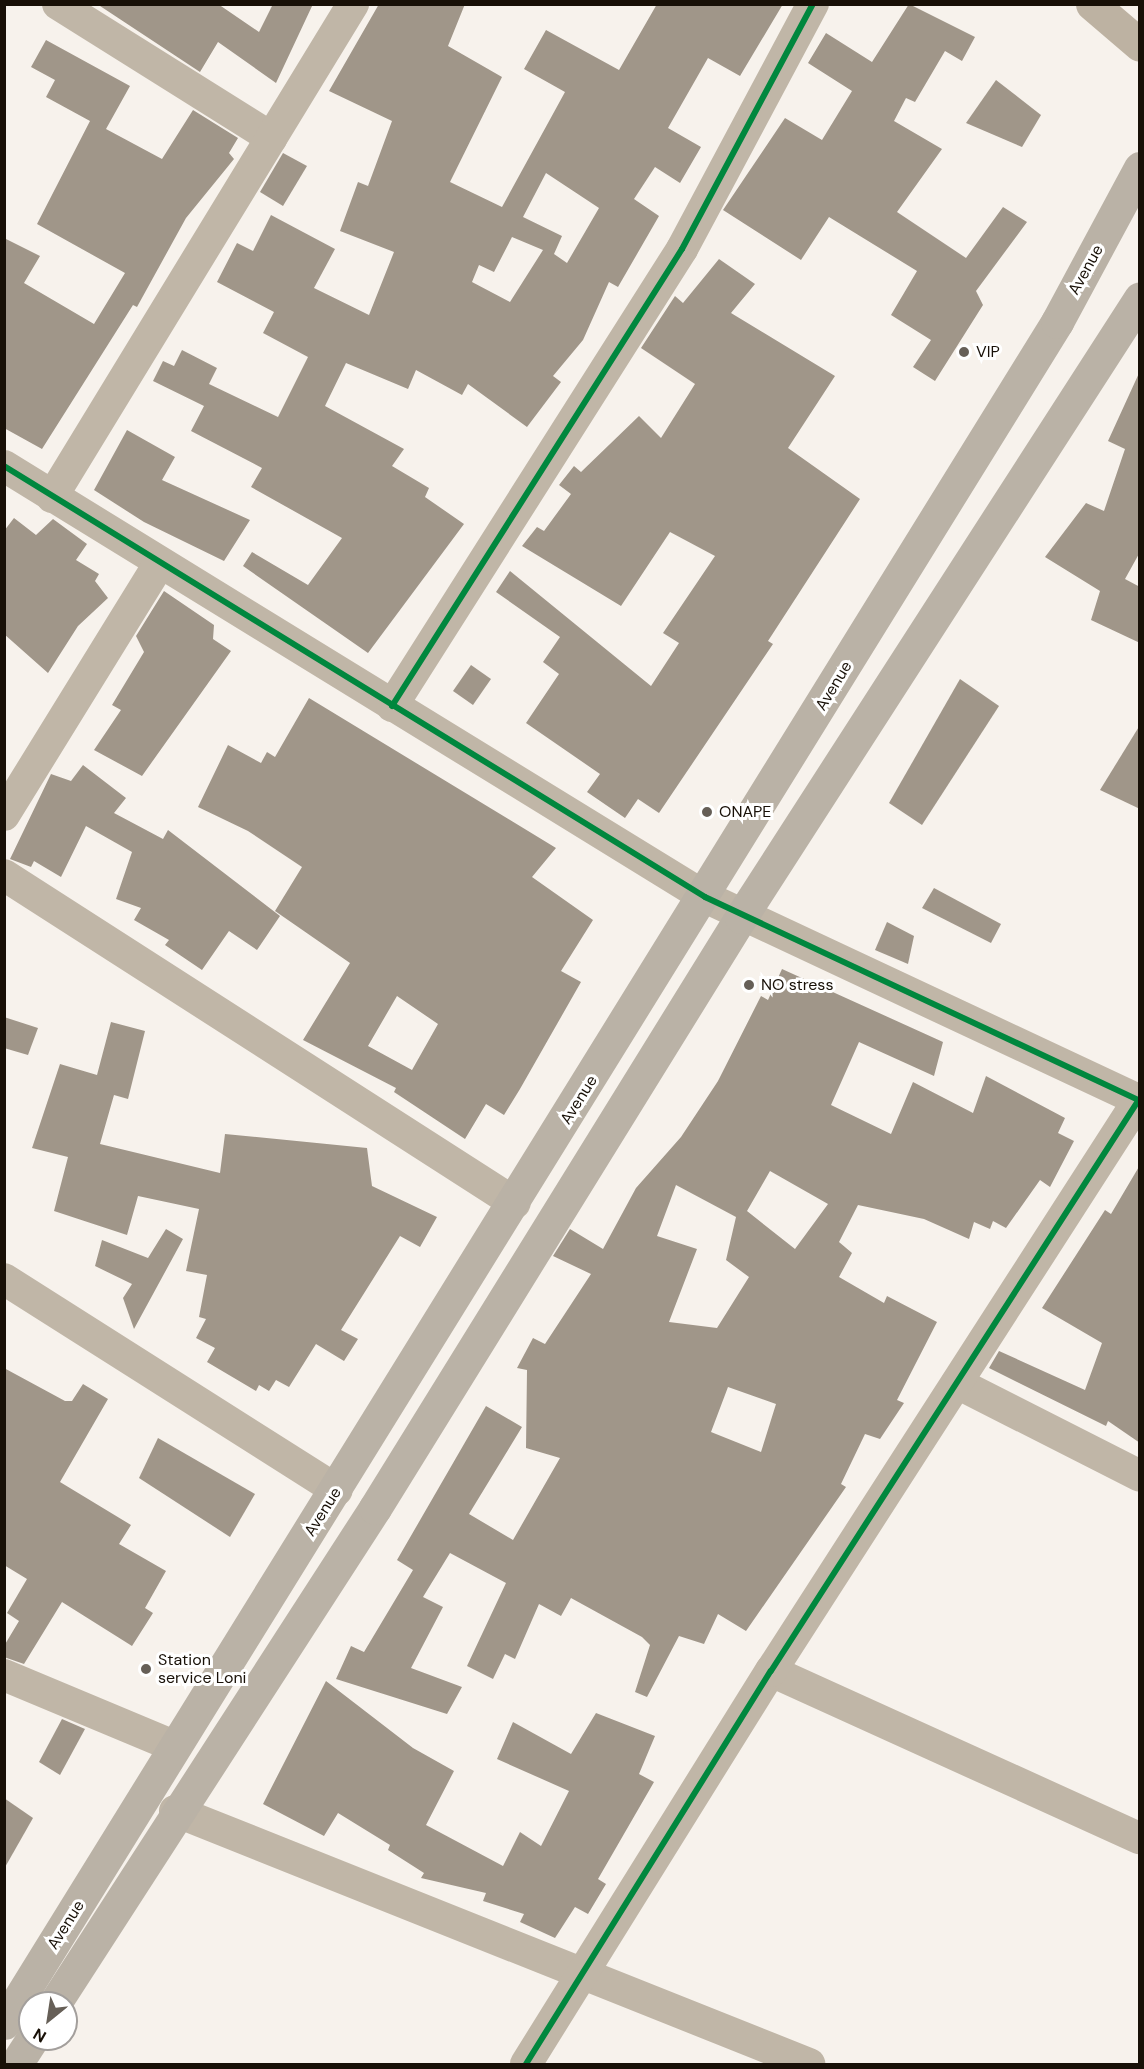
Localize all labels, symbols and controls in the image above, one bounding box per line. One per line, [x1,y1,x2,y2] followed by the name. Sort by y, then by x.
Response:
[1064,242,1108,298] street label: Avenue
[976,342,1000,362] place label: VIP
[957,345,971,359] marker: VIP
[812,658,856,714] street label: Avenue
[719,802,771,822] place label: ONAPE
[700,805,714,819] marker: ONAPE
[761,975,833,995] place label: NO stress
[742,978,756,992] marker: NO stress
[556,1072,602,1128] street label: Avenue
[300,1484,346,1540] street label: Avenue
[158,1650,246,1688] place label: Station service Loni
[139,1662,153,1676] marker: Station service Loni
[43,1897,89,1953] street label: Avenue
[18,1991,78,2051] north arrow
[29,2023,50,2047] text: N

